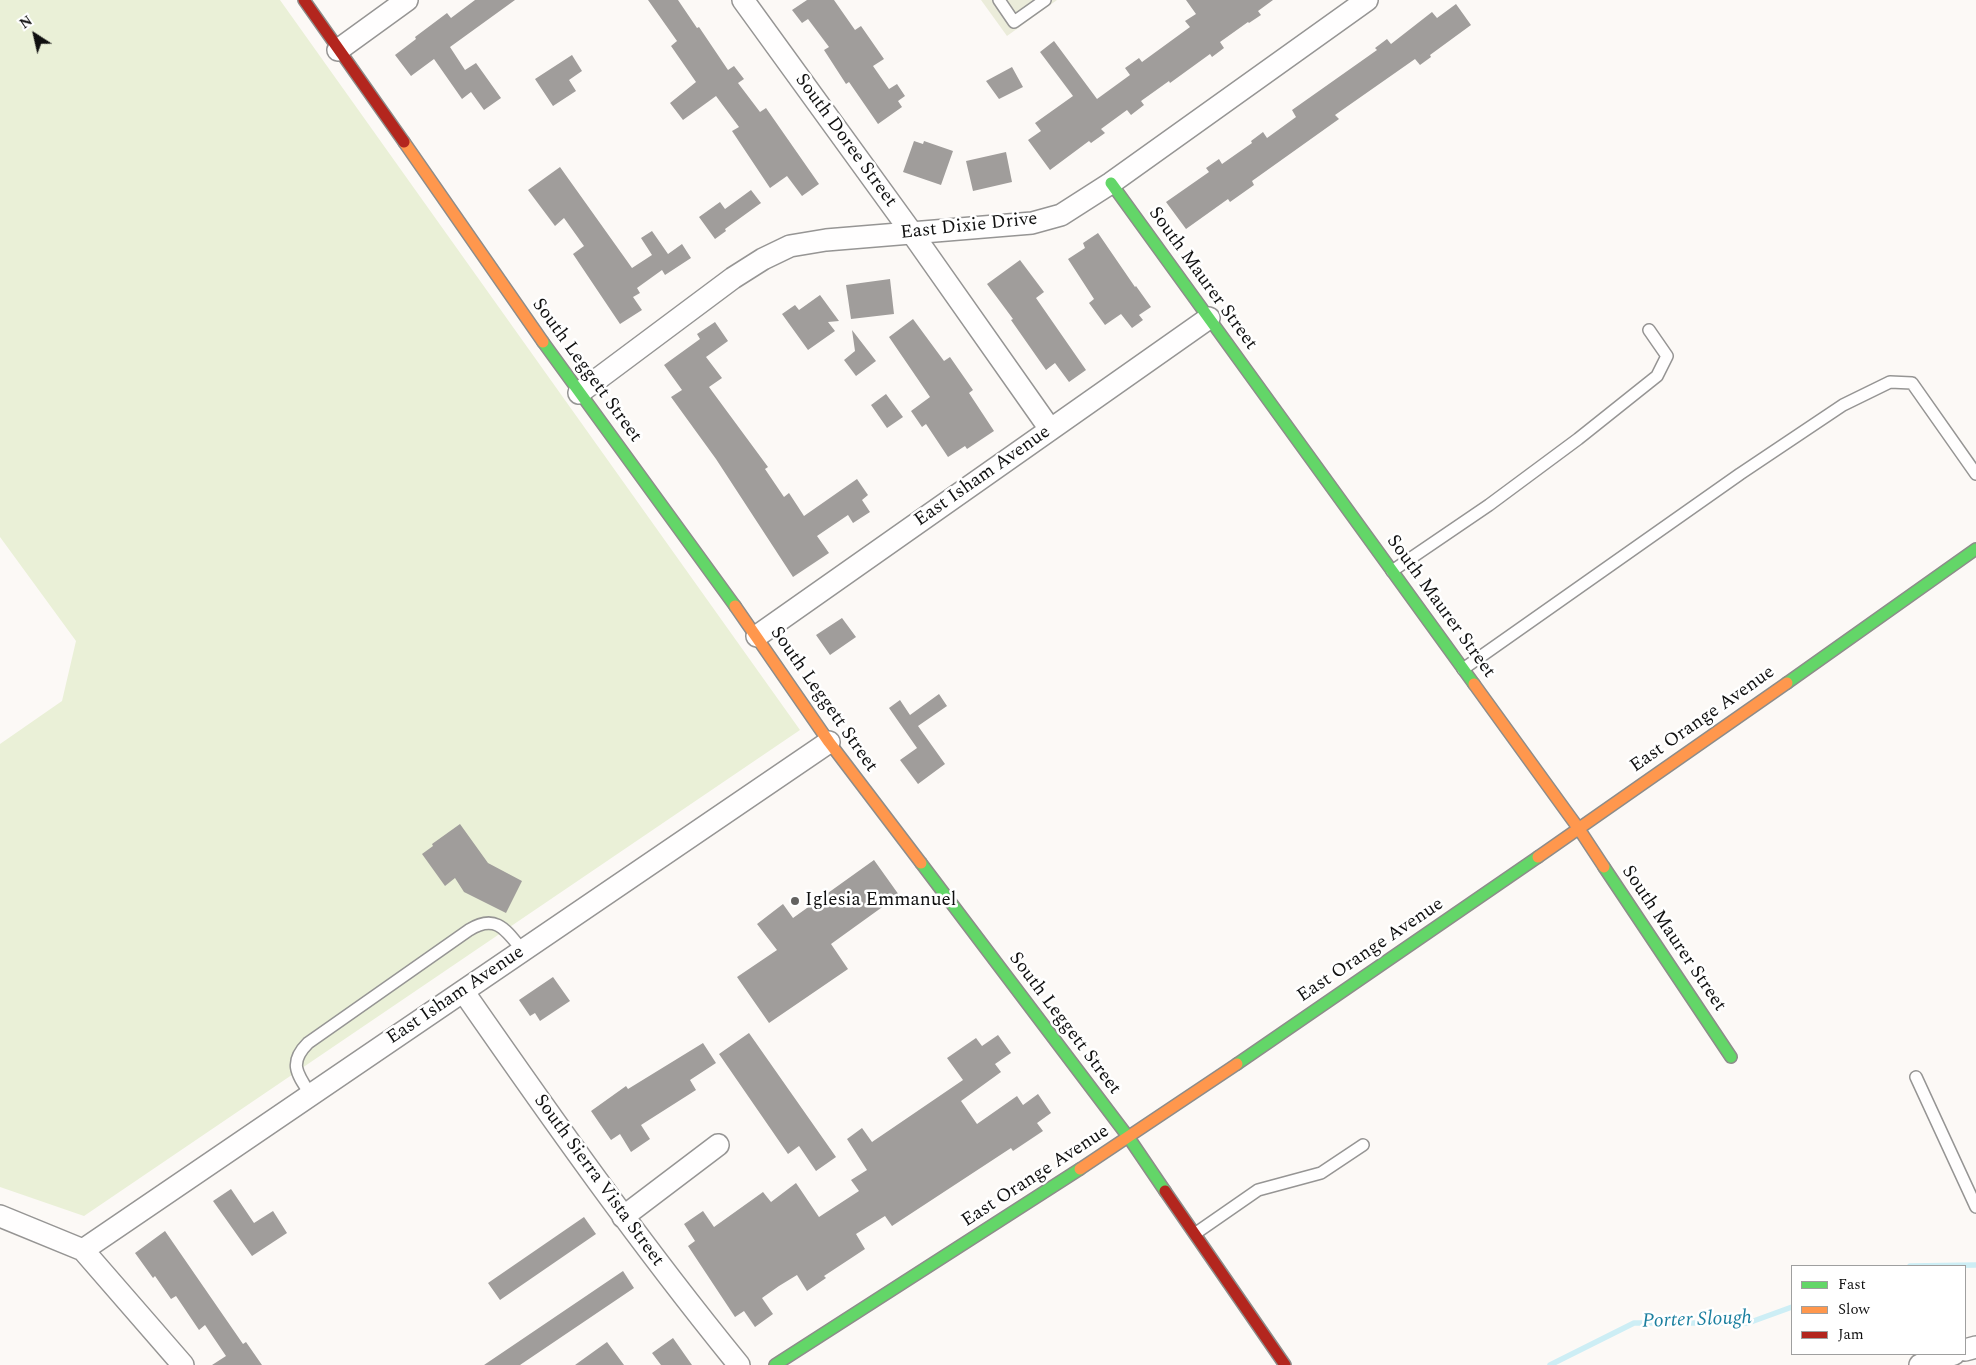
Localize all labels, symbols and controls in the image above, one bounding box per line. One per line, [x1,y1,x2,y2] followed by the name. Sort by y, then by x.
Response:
[10,10,60,60] north arrow
[15,10,37,34] text: N
[789,70,901,212] street label: South Doree Street
[1143,203,1261,355] street label: South Maurer Street
[899,208,1039,246] street label: East Dixie Drive
[526,294,646,448] street label: South Leggett Street
[911,422,1055,532] street label: East Isham Avenue
[1381,531,1499,683] street label: South Maurer Street
[764,623,882,777] street label: South Leggett Street
[1626,662,1780,778] street label: East Orange Avenue
[1616,862,1730,1016] street label: South Maurer Street
[805,890,956,912] place label: Iglesia Emmanuel
[1294,894,1448,1008] street label: East Orange Avenue
[789,895,801,907] marker: Iglesia Emmanuel
[383,942,529,1050] street label: East Isham Avenue
[1003,948,1125,1100] street label: South Leggett Street
[528,1091,668,1271] street label: South Sierra Vista Street
[958,1121,1114,1233] street label: East Orange Avenue
[1791,1265,1966,1355] legend
[1838,1273,1866,1296] text: Fast
[1838,1298,1870,1321] text: Slow
[1642,1307,1752,1335] water label: Porter Slough
[1838,1323,1864,1346] text: Jam

